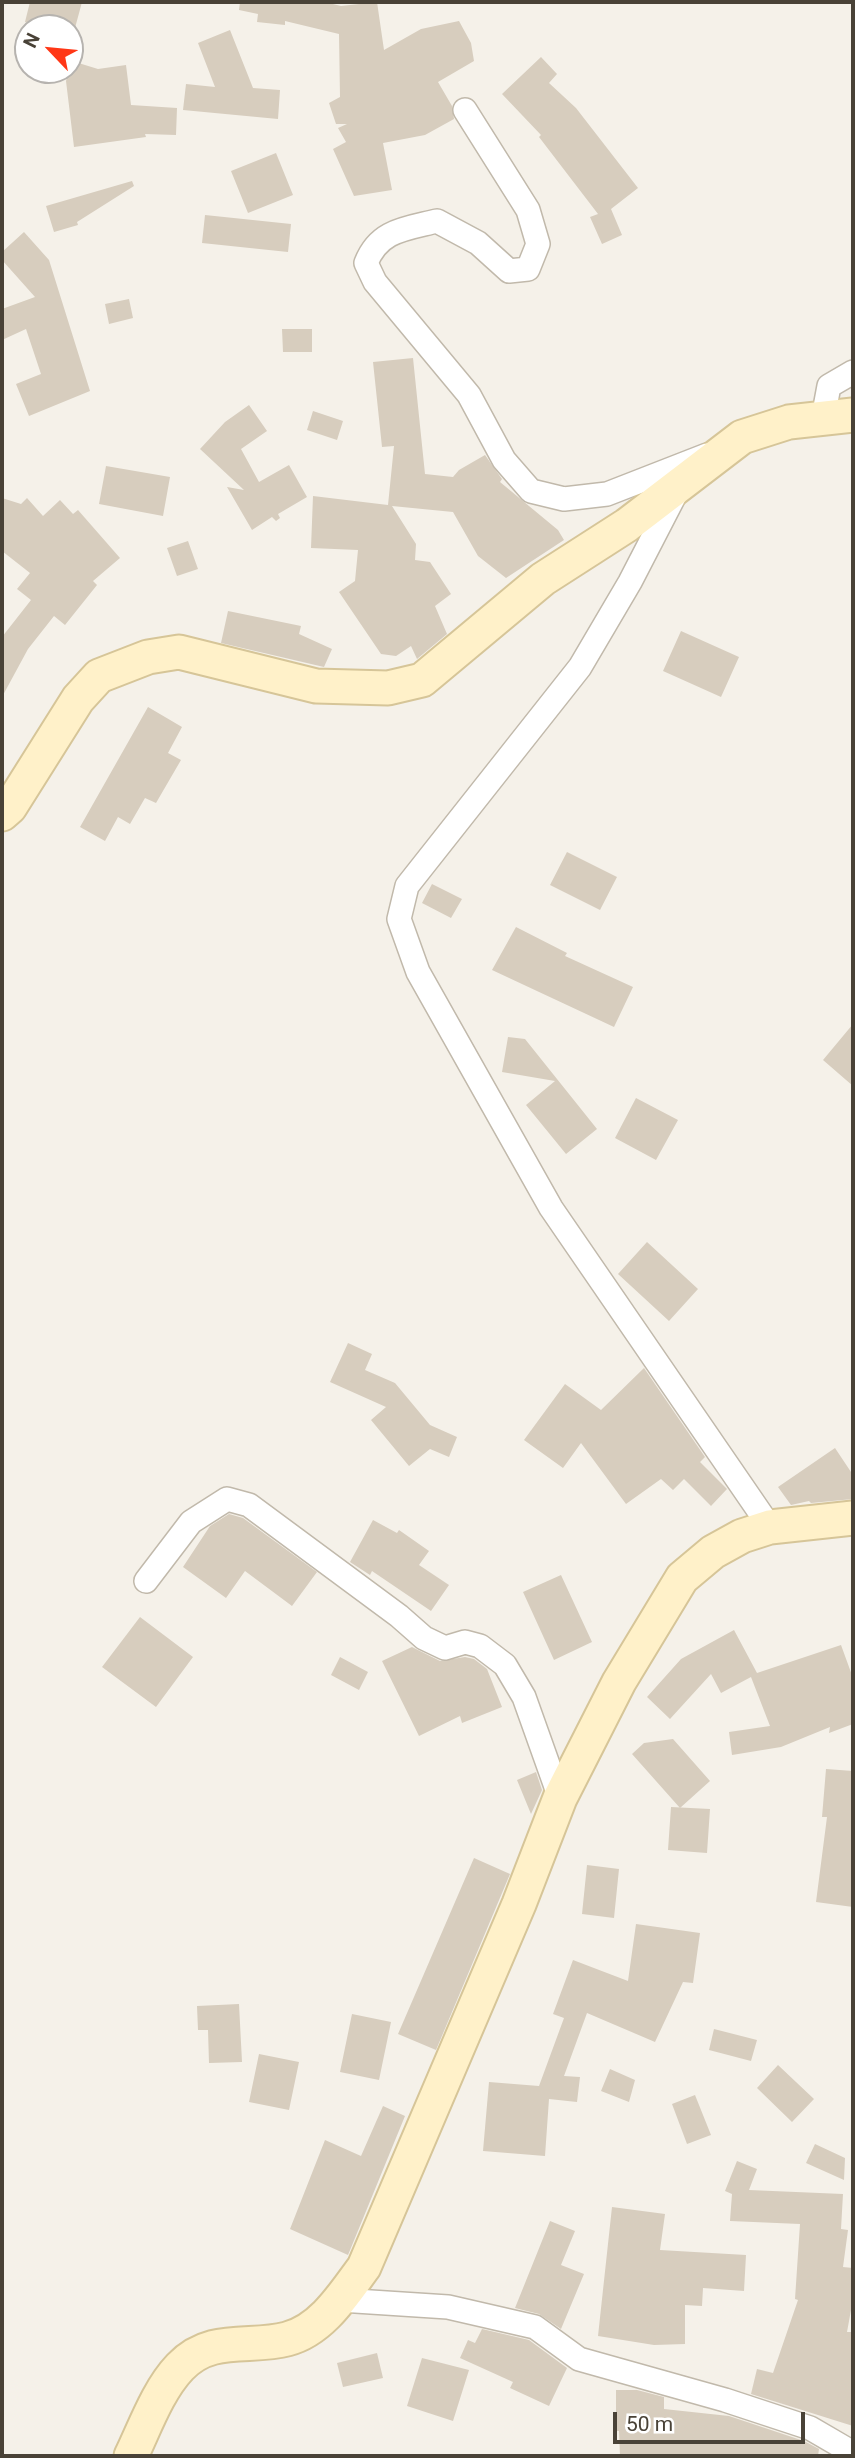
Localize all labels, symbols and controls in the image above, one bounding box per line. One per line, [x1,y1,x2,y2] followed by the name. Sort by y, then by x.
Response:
[14,14,84,84] north arrow
[18,29,45,52] text: N
[617,2398,810,2442] scale bar
[626,2412,673,2436] text: 50 m

